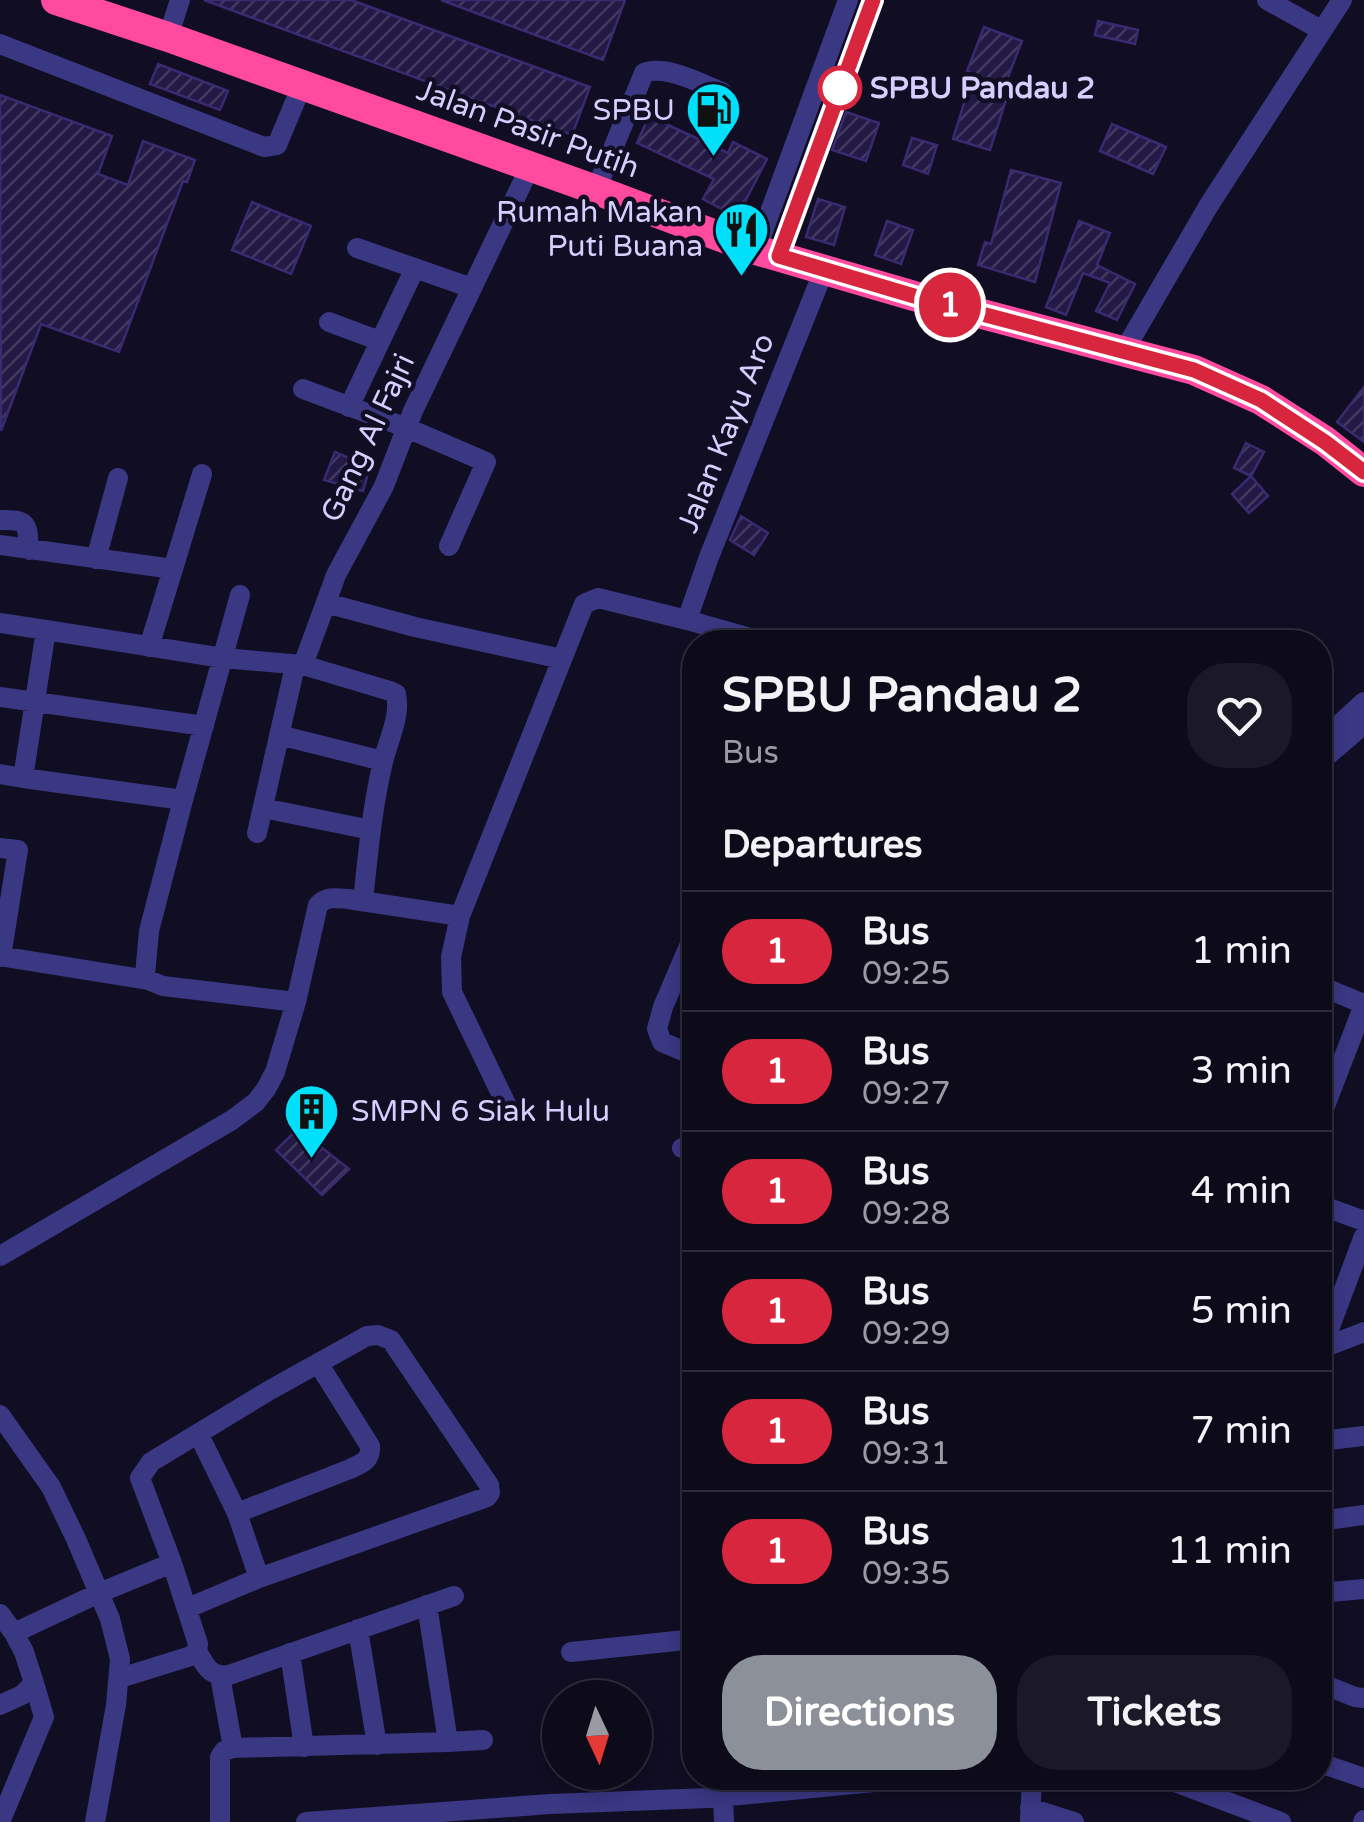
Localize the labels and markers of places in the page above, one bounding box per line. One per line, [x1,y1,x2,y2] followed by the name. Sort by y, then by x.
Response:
[819,67,861,109] marker: SPBU Pandau 2
[870,70,1095,107] place label: SPBU Pandau 2
[684,80,744,159] fuel station icon: SPBU
[593,92,675,129] place label: SPBU
[496,194,703,265] place label: Rumah Makan Puti Buana
[712,199,772,278] restaurant icon: Rumah Makan Puti Buana
[282,1081,342,1160] building icon: SMPN 6 Siak Hulu
[351,1093,610,1130] place label: SMPN 6 Siak Hulu

